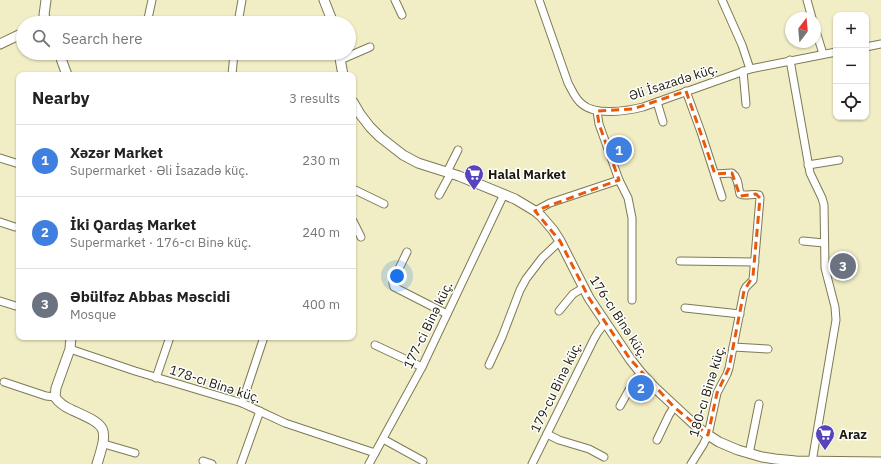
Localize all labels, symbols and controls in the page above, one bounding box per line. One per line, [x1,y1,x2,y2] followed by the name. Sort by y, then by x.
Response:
[785,12,821,48] north arrow
[833,12,869,120] map controls
[833,12,869,48] button: +
[16,16,356,60] search box
[30,27,52,49] icon: search
[62,29,142,48] text: Search here
[833,48,869,84] button: −
[626,60,720,104] street label: Əli İsazadə küç.
[833,84,869,120] button: locate
[32,87,90,109] text: Nearby
[289,90,340,107] text: 3 results
[606,135,632,165] pin: 1
[70,143,163,162] text: Xəzər Market
[41,152,49,169] text: 1
[302,152,340,169] text: 230 m
[70,162,249,179] text: Supermarket · Əli İsazadə küç.
[463,163,485,191] supermarket icon: Halal Market
[488,166,566,183] place label: Halal Market
[70,215,196,234] text: İki Qardaş Market
[41,224,49,241] text: 2
[302,224,340,241] text: 240 m
[70,234,251,251] text: Supermarket · 176-cı Binə küç.
[830,251,856,281] pin: 3
[387,266,407,286] your location
[586,272,652,362] street label: 176-cı Binə küç.
[400,279,456,371] street label: 177-ci Binə küç.
[70,287,230,306] text: Əbülfəz Abbas Məscidi
[41,296,49,313] text: 3
[302,296,340,313] text: 400 m
[70,306,116,323] text: Mosque
[527,339,585,435] street label: 179-cu Binə küç.
[685,343,729,439] street label: 180-cı Binə küç.
[167,361,263,407] street label: 178-cı Binə küç.
[628,373,654,403] pin: 2
[814,423,836,451] supermarket icon: Araz
[839,426,867,443] place label: Araz

